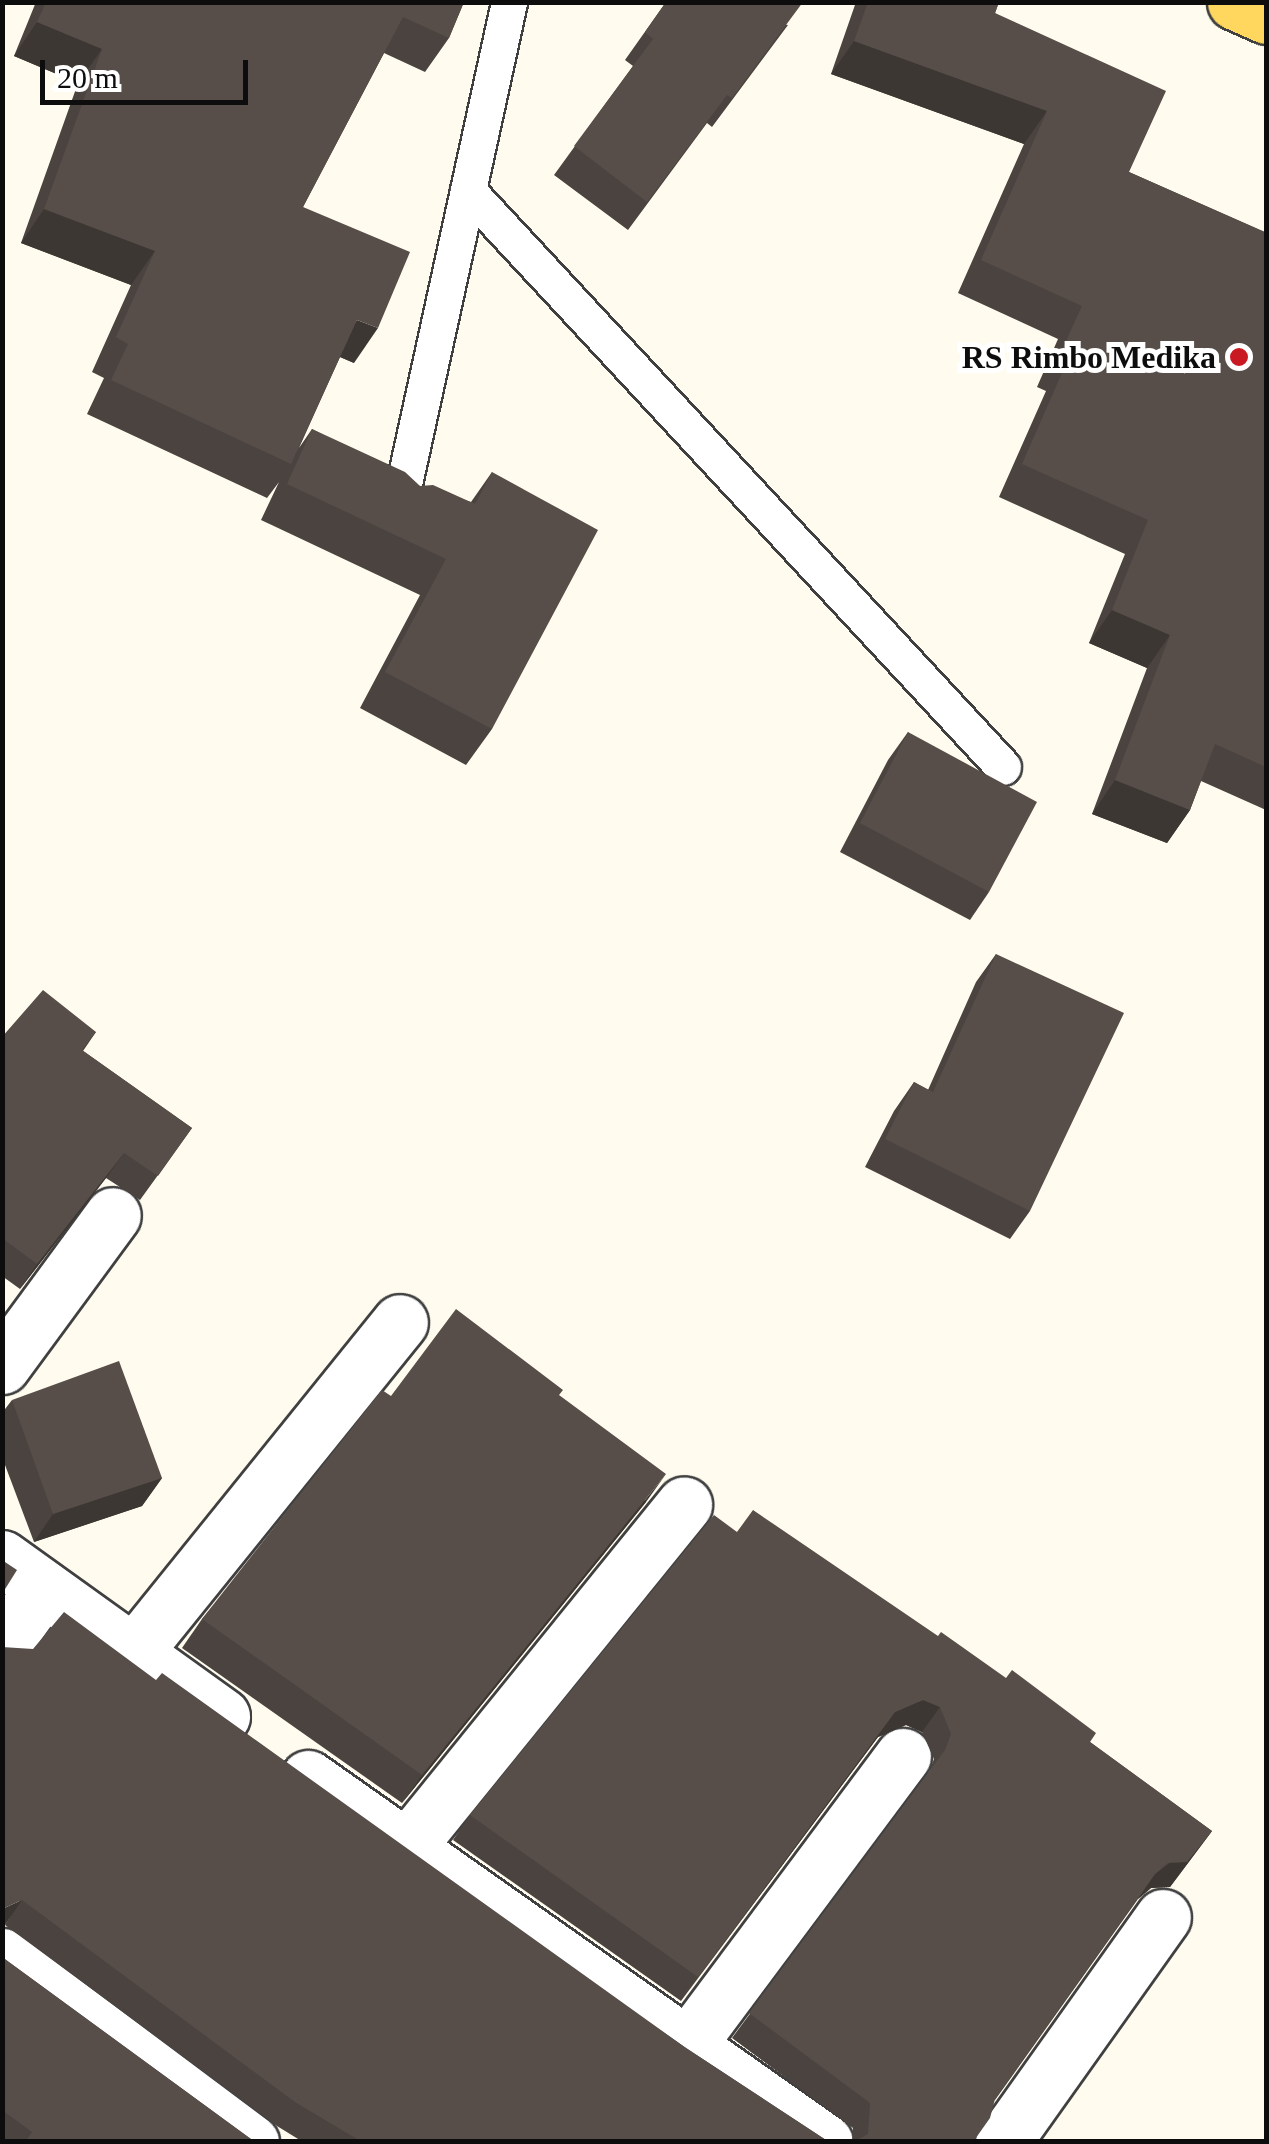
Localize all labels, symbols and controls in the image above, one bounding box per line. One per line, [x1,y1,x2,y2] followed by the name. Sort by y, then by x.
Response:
[45,40,252,102] scale bar
[57,61,118,94] text: 20 m
[962,338,1216,376] place label: RS Rimbo Medika
[1226,344,1252,370] marker: RS Rimbo Medika

